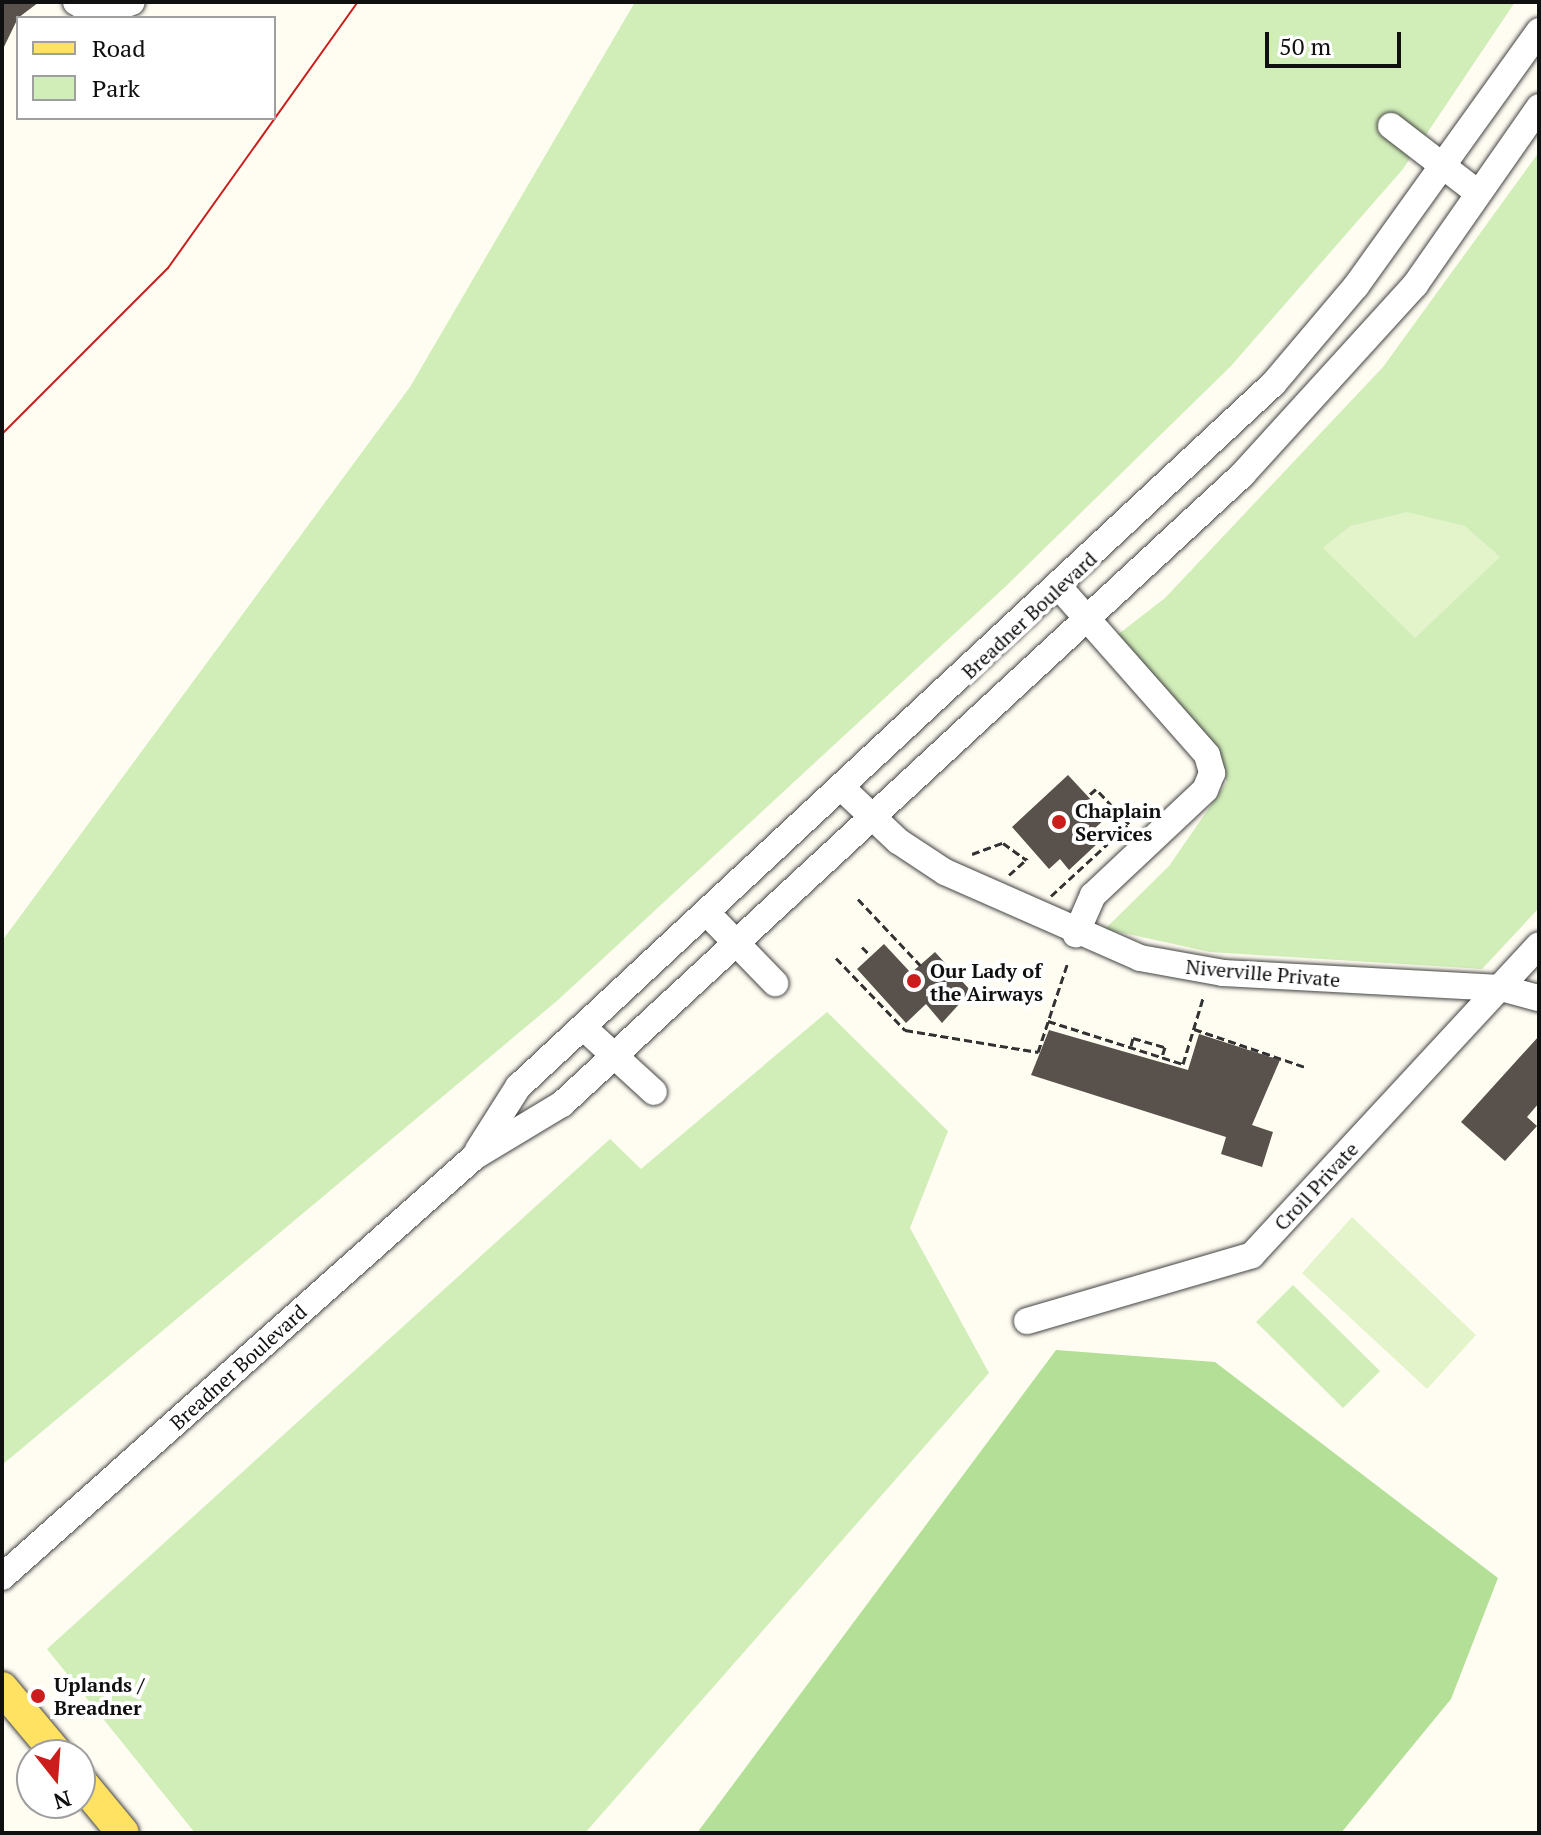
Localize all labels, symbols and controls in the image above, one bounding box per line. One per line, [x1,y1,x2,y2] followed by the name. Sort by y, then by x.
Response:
[16,16,276,120] legend
[1269,16,1405,66] scale bar
[1279,30,1331,62] text: 50 m
[92,32,146,64] text: Road
[92,72,140,104] text: Park
[957,546,1101,684] street label: Breadner Boulevard
[1075,798,1161,845] place label: Chaplain Services
[1050,813,1068,831] marker: Chaplain Services
[1185,954,1341,992] street label: Niverville Private
[930,958,1043,1005] place label: Our Lady of the Airways
[905,972,923,990] marker: Our Lady of the Airways
[1269,1137,1363,1235] street label: Croil Private
[165,1299,311,1435] street label: Breadner Boulevard
[54,1672,144,1719] place label: Uplands / Breadner
[29,1687,47,1705] marker: Uplands / Breadner
[16,1739,96,1819] north arrow
[50,1784,75,1817] text: N

